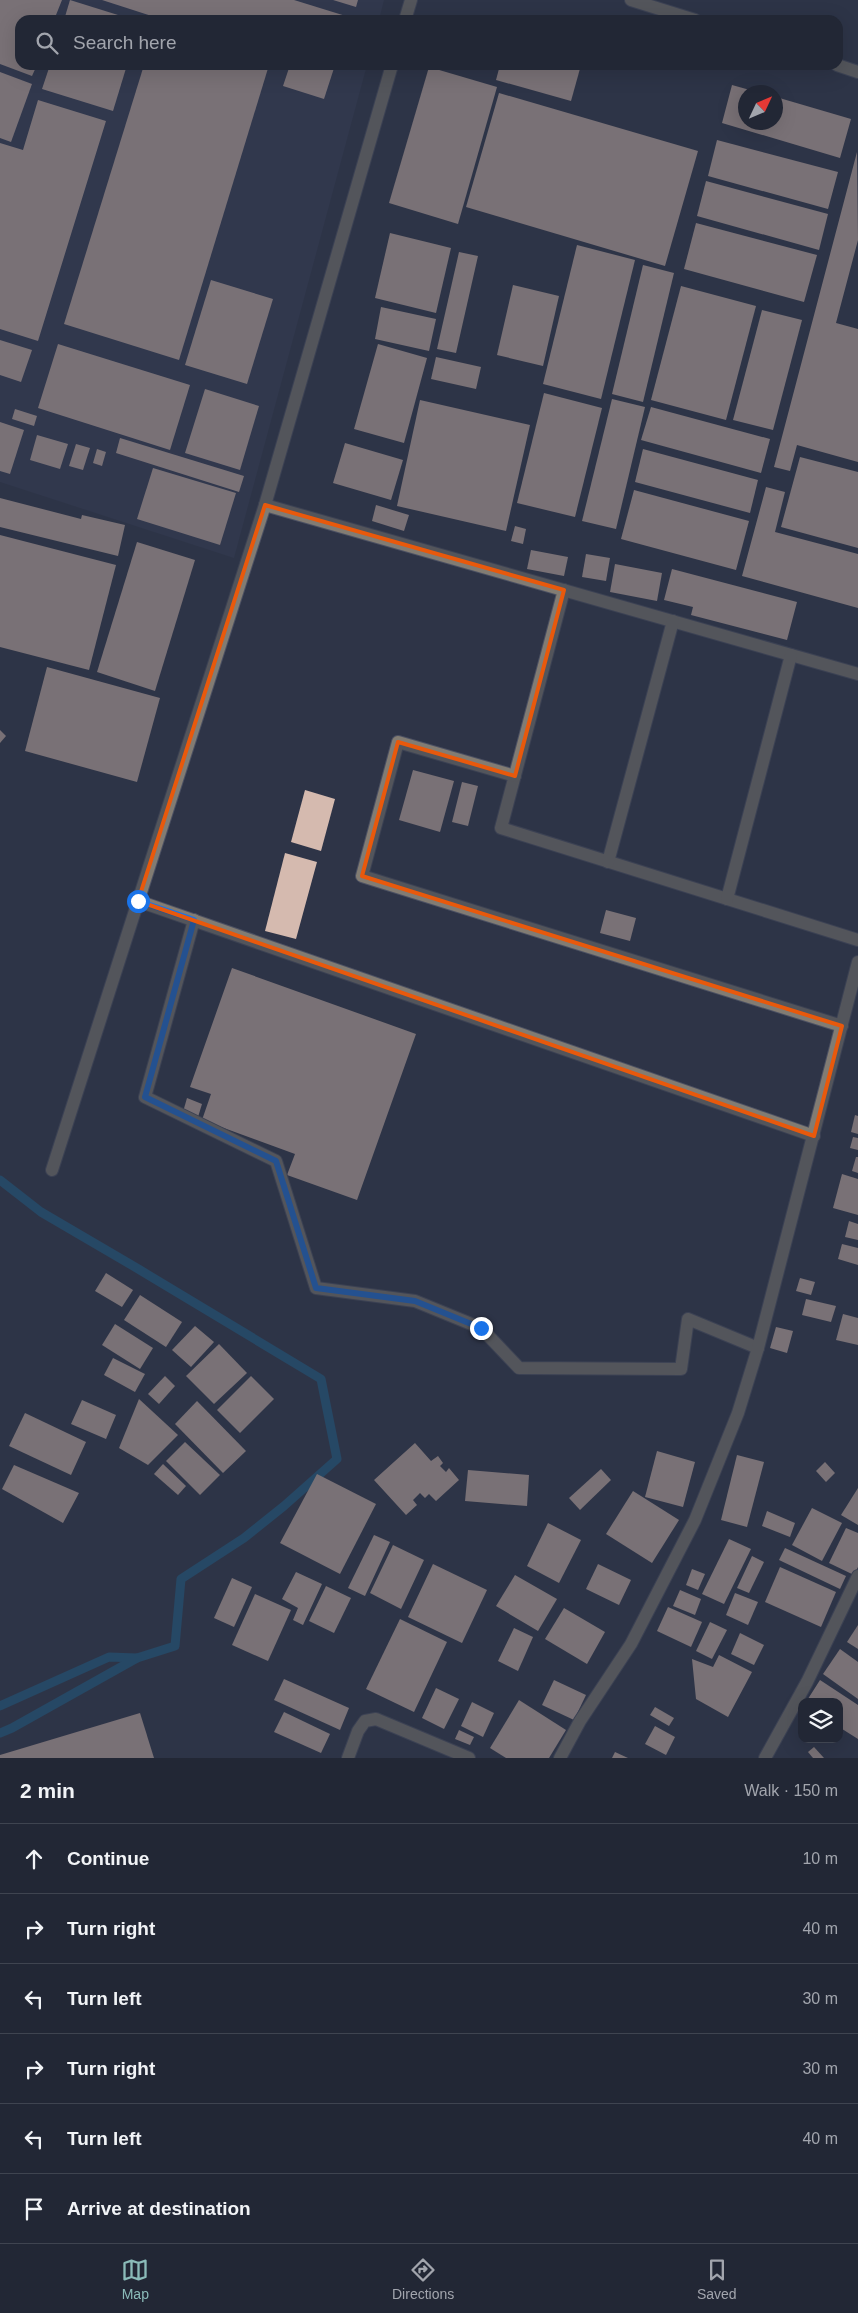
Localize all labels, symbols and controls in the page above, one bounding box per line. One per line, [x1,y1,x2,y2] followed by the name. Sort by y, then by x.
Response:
[15,15,843,70] search box
[33,29,61,57] icon: search
[73,32,177,53] text: Search here
[738,85,783,130] north arrow
[127,890,150,913] route start
[470,1317,493,1340] route end
[798,1698,843,1743] map controls
[798,1698,843,1743] button: layers
[20,1779,75,1802] text: 2 min
[744,1782,838,1799] text: Walk · 150 m
[20,1845,48,1873] icon: ahead
[67,1848,149,1869] text: Continue
[802,1850,838,1867] text: 10 m
[20,1915,48,1943] icon: right
[67,1918,155,1939] text: Turn right
[802,1920,838,1937] text: 40 m
[20,1985,48,2013] icon: left
[67,1988,142,2009] text: Turn left
[802,1990,838,2007] text: 30 m
[20,2055,48,2083] icon: right
[67,2058,155,2079] text: Turn right
[802,2060,838,2077] text: 30 m
[20,2125,48,2153] icon: left
[67,2128,142,2149] text: Turn left
[802,2130,838,2147] text: 40 m
[20,2195,48,2223] icon: arrive
[67,2198,251,2219] text: Arrive at destination
[121,2256,149,2302] tab: Map
[392,2256,454,2302] tab: Directions
[697,2256,737,2302] tab: Saved

